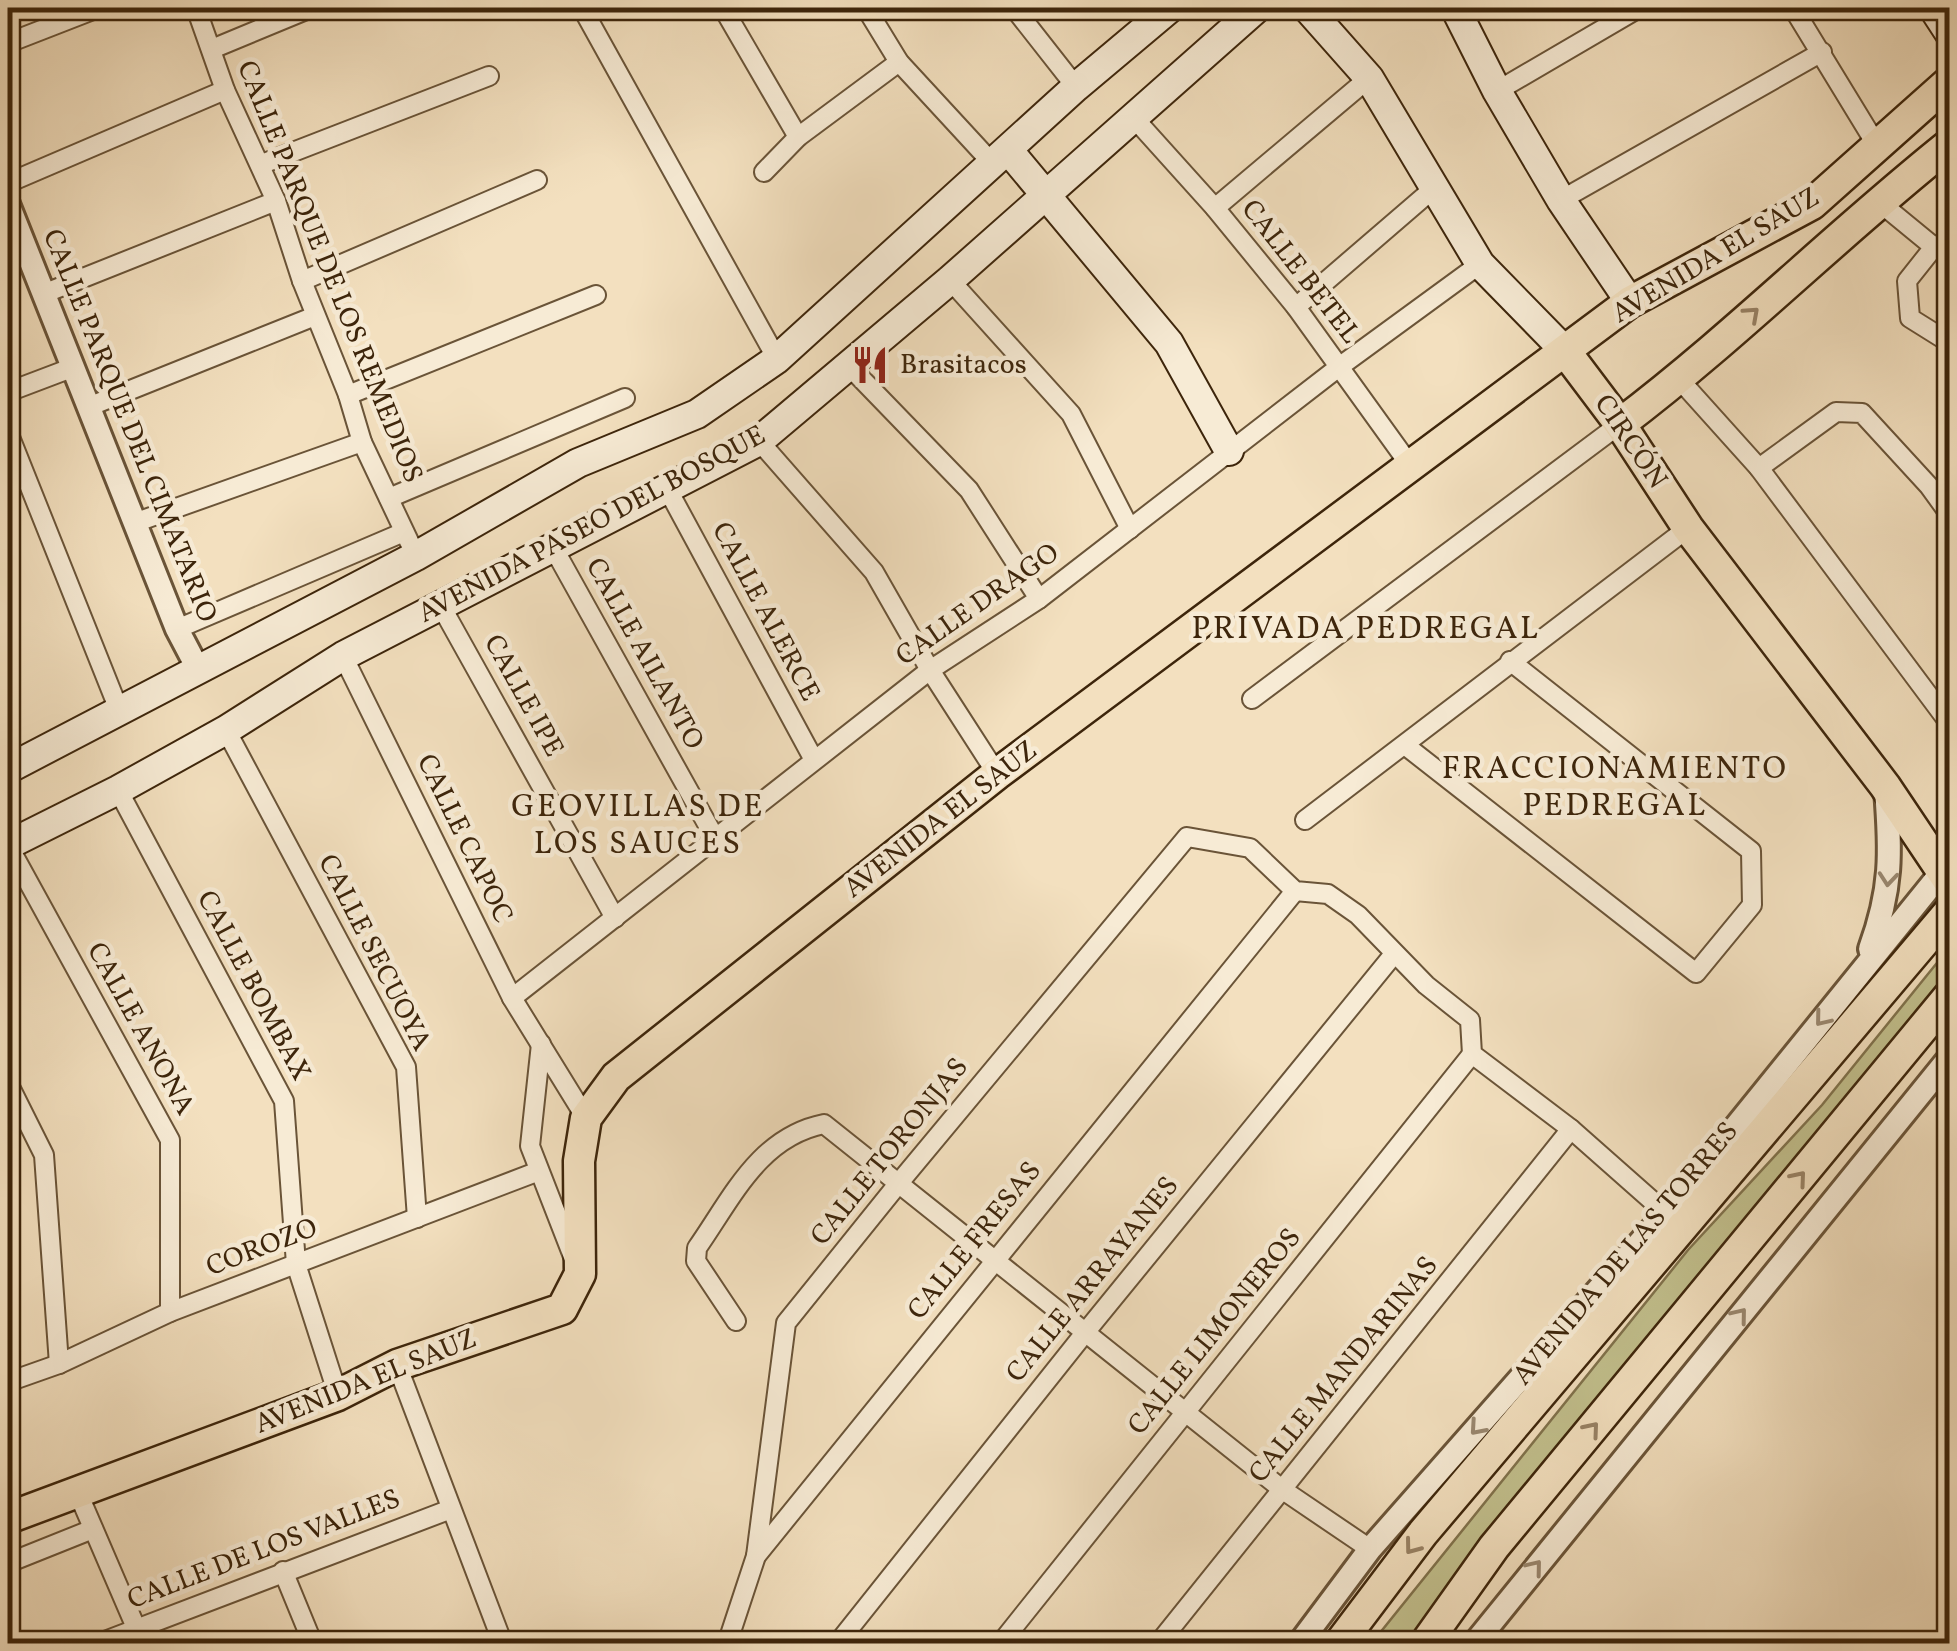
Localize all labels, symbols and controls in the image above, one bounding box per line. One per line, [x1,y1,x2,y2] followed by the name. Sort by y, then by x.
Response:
[226,55,432,489] street label: CALLE PARQUE DE LOS REMEDIOS
[1605,178,1827,334] street label: AVENIDA EL SAUZ
[1231,192,1369,352] street label: CALLE BETEL
[32,224,226,628] street label: CALLE PARQUE DEL CIMATARIO
[1740,308,1759,326] one-way arrow
[849,344,891,386] restaurant icon: Brasitacos
[900,346,1027,385] place label: Brasitacos
[1584,387,1676,497] street label: CIRCÓN
[411,417,773,633] street label: AVENIDA PASEO DEL BOSQUE
[701,516,829,708] street label: CALLE ALERCE
[889,534,1067,676] street label: CALLE DRAGO
[575,551,713,757] street label: CALLE AILANTO
[1192,608,1540,652] district label: PRIVADA PEDREGAL
[473,628,573,764] street label: CALLE IPE
[836,732,1046,908] street label: AVENIDA EL SAUZ
[406,748,522,930] street label: CALLE CAPOC
[1442,748,1788,829] district label: FRACCIONAMIENTO PEDREGAL
[511,786,765,867] district label: GEOVILLAS DE LOS SAUCES
[308,848,440,1058] street label: CALLE SECUOYA
[1878,871,1900,887] one-way arrow
[186,884,320,1088] street label: CALLE BOMBAX
[76,936,204,1123] street label: CALLE ANONA
[1816,1008,1834,1026] one-way arrow
[802,1050,978,1254] street label: CALLE TORONJAS
[1504,1114,1748,1394] street label: AVENIDA DE LAS TORRES
[899,1154,1051,1328] street label: CALLE FRESAS
[998,1169,1188,1391] street label: CALLE ARRAYANES
[1787,1172,1805,1190] one-way arrow
[201,1209,323,1287] street label: COROZO
[1119,1220,1311,1444] street label: CALLE LIMONEROS
[1240,1248,1448,1492] street label: CALLE MANDARINAS
[1728,1308,1746,1326] one-way arrow
[249,1320,483,1444] street label: AVENIDA EL SAUZ
[1470,1416,1488,1435] one-way arrow
[1580,1422,1598,1440] one-way arrow
[122,1480,406,1620] street label: CALLE DE LOS VALLES
[1407,1536,1424,1554] one-way arrow
[1523,1561,1541,1579] one-way arrow

